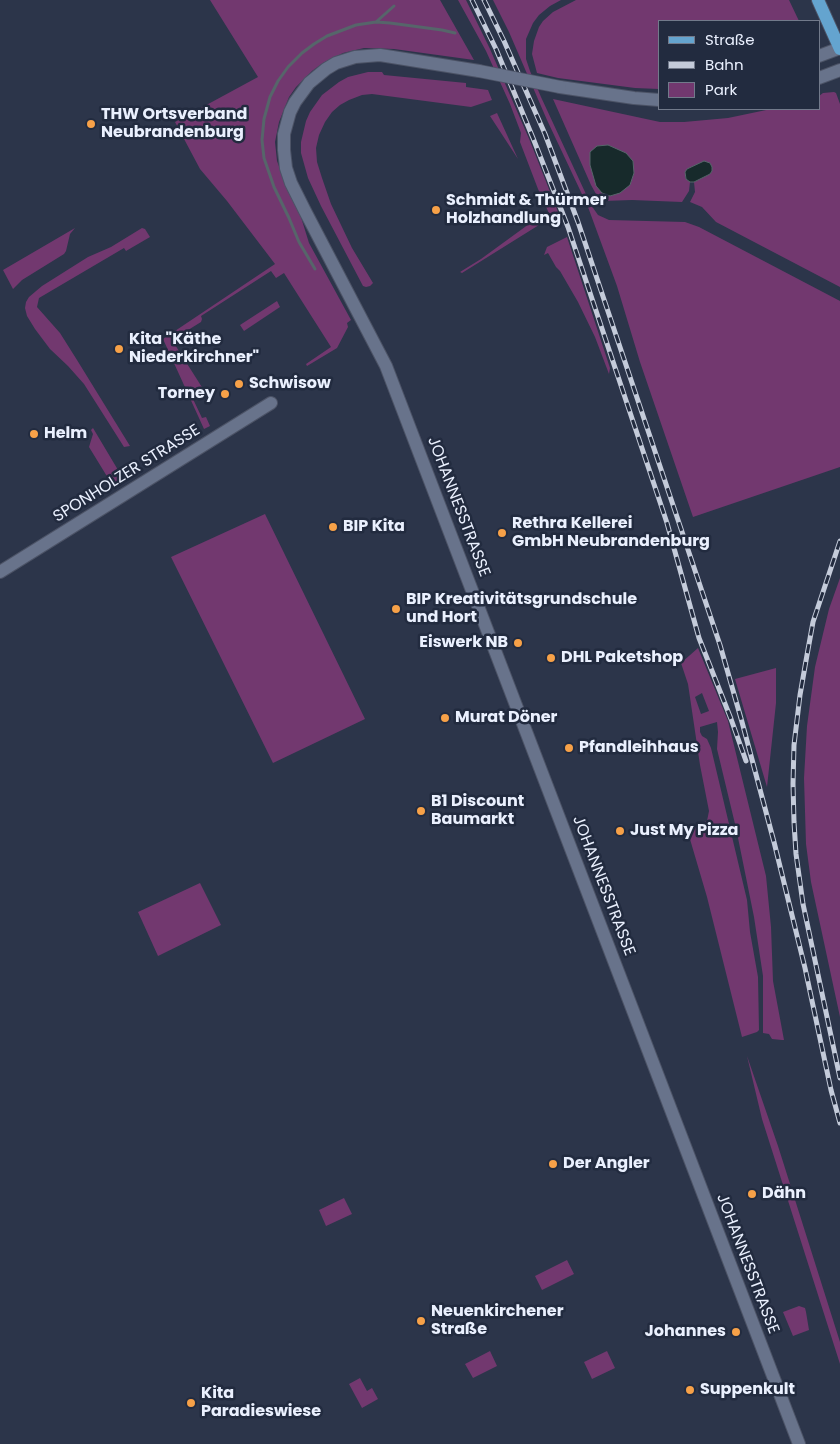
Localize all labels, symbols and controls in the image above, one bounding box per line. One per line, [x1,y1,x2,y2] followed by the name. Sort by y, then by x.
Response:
[658,20,820,110] legend
[705,29,755,50] text: Straße
[705,54,744,75] text: Bahn
[705,79,737,100] text: Park
[101,105,247,143] place label: THW Ortsverband Neubrandenburg
[85,118,97,130] marker: THW Ortsverband Neubrandenburg
[446,191,606,229] place label: Schmidt & Thürmer Holzhandlung
[430,204,442,216] marker: Schmidt & Thürmer Holzhandlung
[129,330,259,368] place label: Kita "Käthe Niederkirchner"
[113,343,125,355] marker: Kita "Käthe Niederkirchner"
[249,374,331,394] place label: Schwisow
[233,378,245,390] marker: Schwisow
[158,384,215,404] place label: Torney
[219,388,231,400] marker: Torney
[50,421,204,527] street label: SPONHOLZER STRASSE
[44,424,87,444] place label: Helm
[28,428,40,440] marker: Helm
[422,434,494,580] street label: JOHANNESSTRASSE
[512,514,710,552] place label: Rethra Kellerei GmbH Neubrandenburg
[343,517,405,537] place label: BIP Kita
[327,521,339,533] marker: BIP Kita
[496,527,508,539] marker: Rethra Kellerei GmbH Neubrandenburg
[406,590,637,628] place label: BIP Kreativitätsgrundschule und Hort
[390,603,402,615] marker: BIP Kreativitätsgrundschule und Hort
[419,633,508,653] place label: Eiswerk NB
[512,637,524,649] marker: Eiswerk NB
[561,648,683,668] place label: DHL Paketshop
[545,652,557,664] marker: DHL Paketshop
[455,708,557,728] place label: Murat Döner
[439,712,451,724] marker: Murat Döner
[579,738,699,758] place label: Pfandleihhaus
[563,742,575,754] marker: Pfandleihhaus
[431,792,524,830] place label: B1 Discount Baumarkt
[415,805,427,817] marker: B1 Discount Baumarkt
[567,813,639,959] street label: JOHANNESSTRASSE
[630,821,738,841] place label: Just My Pizza
[614,825,626,837] marker: Just My Pizza
[563,1154,650,1174] place label: Der Angler
[547,1158,559,1170] marker: Der Angler
[762,1184,806,1204] place label: Dähn
[746,1188,758,1200] marker: Dähn
[711,1191,783,1337] street label: JOHANNESSTRASSE
[431,1302,564,1340] place label: Neuenkirchener Straße
[415,1315,427,1327] marker: Neuenkirchener Straße
[645,1322,726,1342] place label: Johannes
[730,1326,742,1338] marker: Johannes
[700,1380,795,1400] place label: Suppenkult
[201,1384,321,1422] place label: Kita Paradieswiese
[684,1384,696,1396] marker: Suppenkult
[185,1397,197,1409] marker: Kita Paradieswiese

